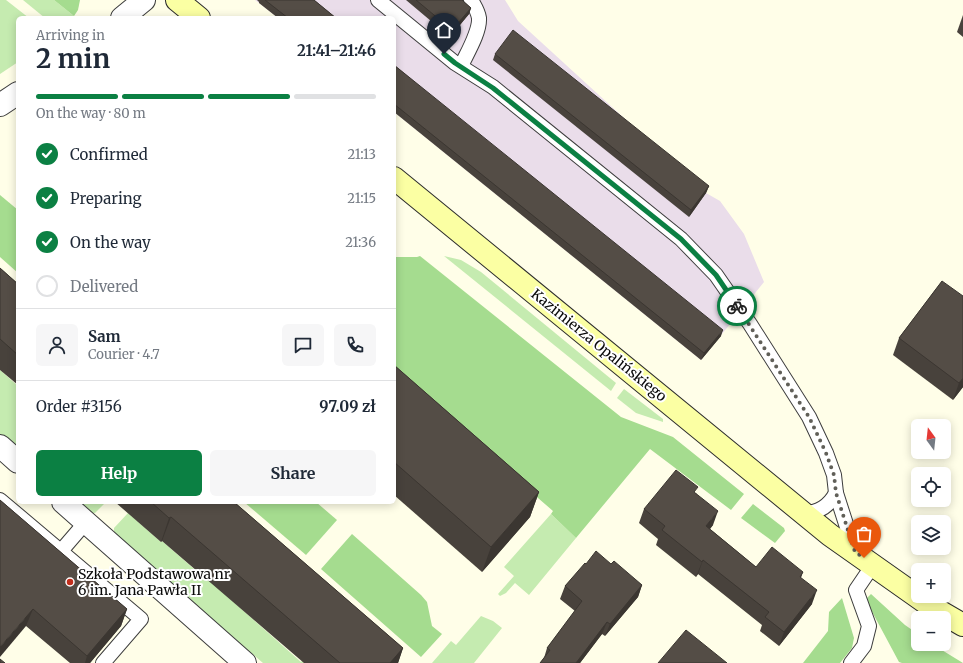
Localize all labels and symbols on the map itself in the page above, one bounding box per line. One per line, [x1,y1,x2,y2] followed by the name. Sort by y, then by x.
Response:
[427,13,461,54] pin
[528,285,670,405] street label: Kazimierza Opalińskiego
[717,286,757,326] courier
[911,419,951,459] north arrow
[847,517,881,558] pin
[78,565,230,599] place label: Szkoła Podstawowa nr 6 im. Jana Pawła II
[65,577,75,587] marker: Szkoła Podstawowa nr 6 im. Jana Pawła II

